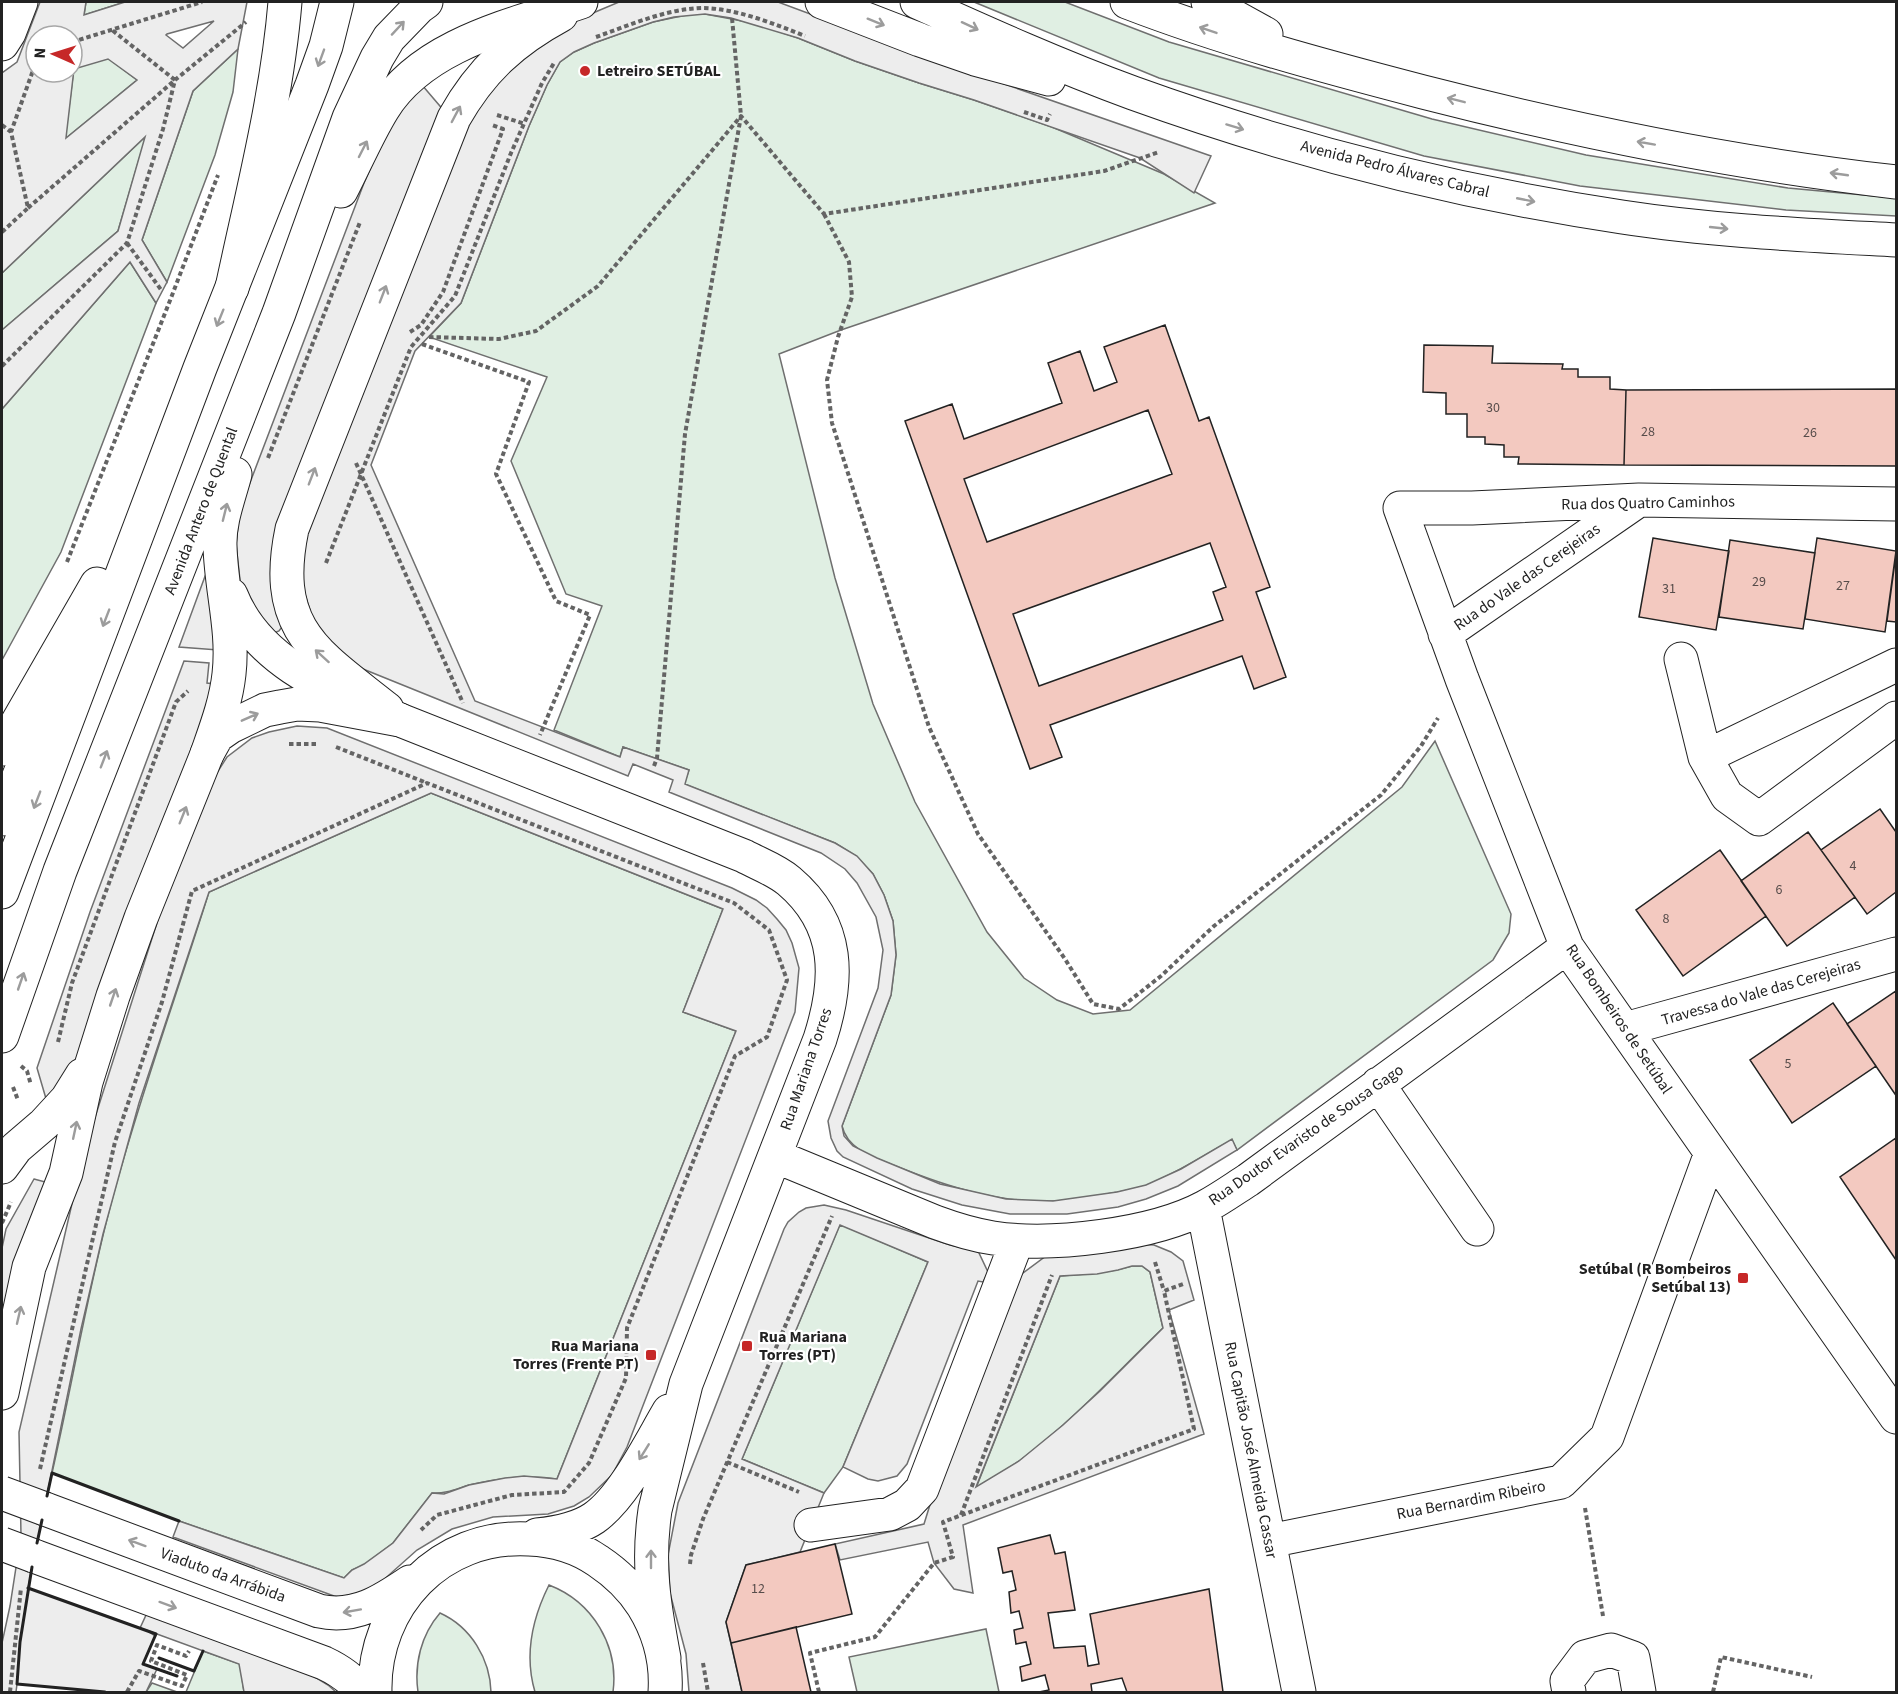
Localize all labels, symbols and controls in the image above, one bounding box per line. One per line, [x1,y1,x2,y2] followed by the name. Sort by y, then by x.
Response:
[867,17,885,28] one-way arrow
[391,20,405,35] one-way arrow
[961,21,979,32] one-way arrow
[24,24,84,84] north arrow
[1199,24,1218,35] one-way arrow
[29,47,51,59] text: N
[315,48,326,67] one-way arrow
[597,60,721,82] place label: Letreiro SETÚBAL
[578,64,592,78] marker: Letreiro SETÚBAL
[1447,94,1466,106] one-way arrow
[451,105,462,123] one-way arrow
[1225,122,1244,133] one-way arrow
[1298,135,1492,203] street label: Avenida Pedro Álvares Cabral
[1637,137,1656,148] one-way arrow
[358,140,369,158] one-way arrow
[1829,169,1849,180] one-way arrow
[1516,195,1535,206] one-way arrow
[1708,223,1728,234] one-way arrow
[378,286,389,304] one-way arrow
[214,308,225,327] one-way arrow
[1486,398,1500,418] house number: 30
[1641,422,1655,442] house number: 28
[1803,423,1817,443] house number: 26
[159,424,243,598] street label: Avenida Antero de Quental
[307,467,318,486] one-way arrow
[1561,490,1735,516] street label: Rua dos Quatro Caminhos
[220,502,232,521] one-way arrow
[1449,518,1605,636] street label: Rua do Vale das Cerejeiras
[1752,572,1766,592] house number: 29
[1836,576,1850,596] house number: 27
[1662,579,1676,599] house number: 31
[100,608,111,627] one-way arrow
[315,649,330,663] one-way arrow
[241,711,259,722] one-way arrow
[99,750,110,769] one-way arrow
[31,790,42,809] one-way arrow
[178,806,189,825] one-way arrow
[1850,856,1857,876] house number: 4
[1776,880,1783,900] house number: 6
[1663,909,1670,929] house number: 8
[1561,940,1677,1098] street label: Rua Bombeiros de Setúbal
[1659,953,1863,1031] street label: Travessa do Vale das Cerejeiras
[17,972,28,991] one-way arrow
[108,988,119,1007] one-way arrow
[775,1005,837,1133] street label: Rua Mariana Torres
[1785,1054,1792,1074] house number: 5
[1204,1059,1408,1211] street label: Rua Doutor Evaristo de Sousa Gago
[70,1120,82,1139] one-way arrow
[1579,1258,1731,1298] place label: Setúbal (R Bombeiros Setúbal 13)
[1736,1271,1750,1285] marker: Setúbal (R Bombeiros Setúbal 13)
[13,1306,25,1325] one-way arrow
[759,1326,847,1366] place label: Rua Mariana Torres (PT)
[513,1335,639,1375] place label: Rua Mariana Torres (Frente PT)
[740,1339,754,1353] marker: Rua Mariana Torres (PT)
[1219,1340,1283,1561] street label: Rua Capitão José Almeida Cassar
[644,1348,658,1362] marker: Rua Mariana Torres (Frente PT)
[638,1443,650,1460] one-way arrow
[1395,1475,1547,1525] street label: Rua Bernardim Ribeiro
[128,1537,147,1548] one-way arrow
[157,1542,289,1608] street label: Viaduto da Arrábida
[645,1549,657,1569] one-way arrow
[751,1579,765,1599] house number: 12
[158,1600,177,1611] one-way arrow
[343,1606,363,1617] one-way arrow

